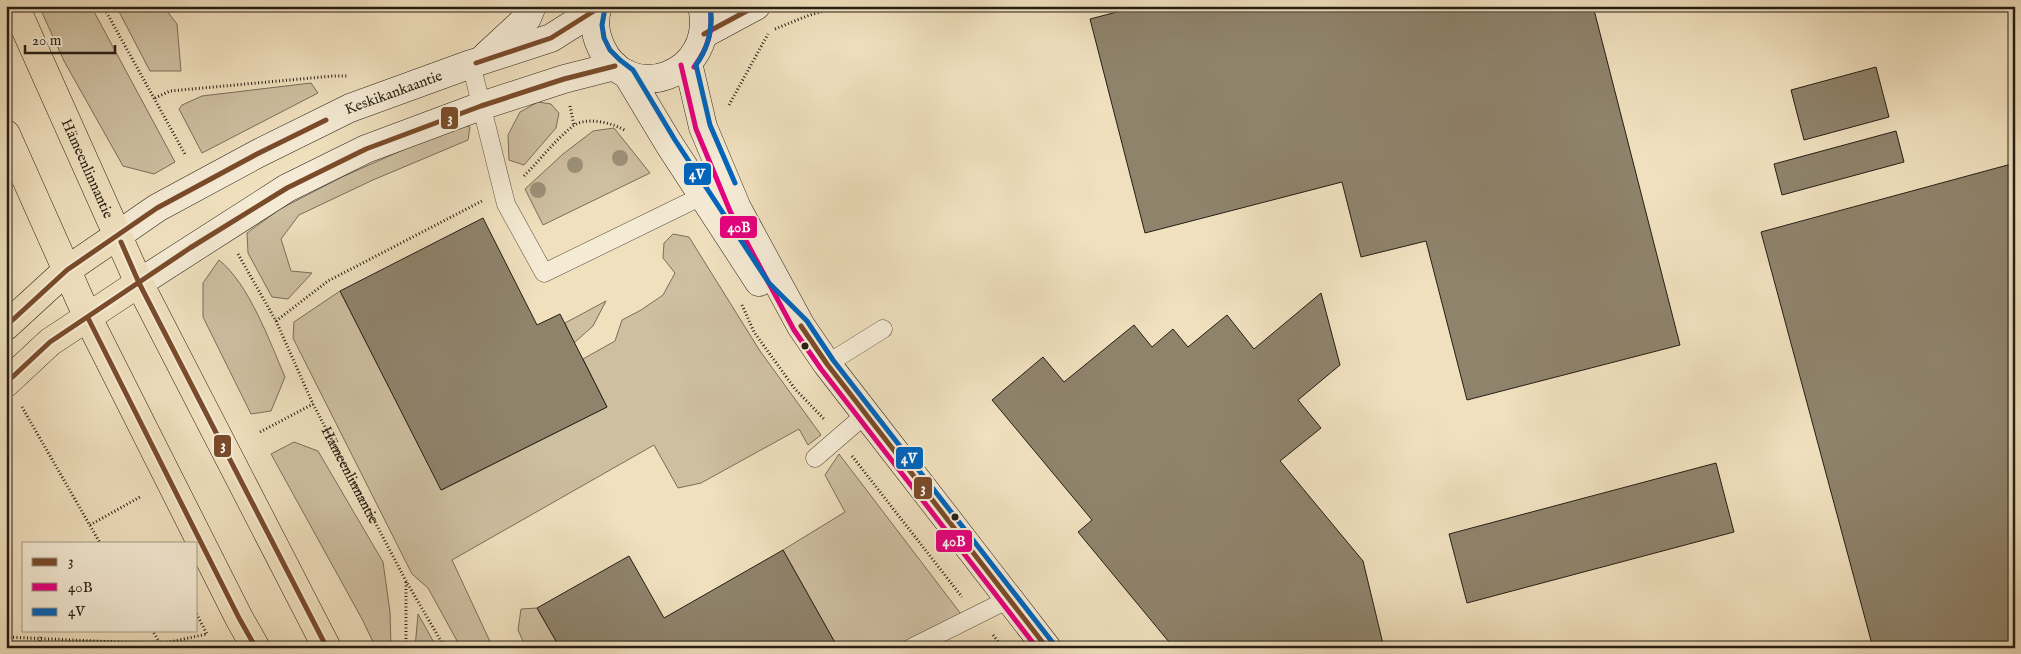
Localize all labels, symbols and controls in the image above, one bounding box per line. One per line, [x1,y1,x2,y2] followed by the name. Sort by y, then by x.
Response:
[25,22,115,54] scale bar
[32,31,62,50] text: 20 m
[342,66,445,119] street label: Keskikankaantie
[440,106,459,130] line badge: 3
[447,110,453,128] text: 3
[57,116,118,222] street label: Hämeenlinnantie
[683,162,712,186] line badge: 4V
[689,166,706,184] text: 4V
[719,215,758,239] line badge: 40B
[727,219,751,237] text: 40B
[800,341,810,351] unlabelled marker
[316,423,383,527] street label: Hämeenlinnantie
[213,434,232,458] line badge: 3
[220,437,226,455] text: 3
[895,446,924,470] line badge: 4V
[901,450,918,468] text: 4V
[913,476,933,500] line badge: 3
[920,480,926,498] text: 3
[950,512,960,522] unlabelled marker
[935,529,973,553] line badge: 40B
[942,533,966,551] text: 40B
[22,542,198,632] legend
[68,552,74,571] text: 3
[68,578,93,597] text: 40B
[68,602,86,621] text: 4V

